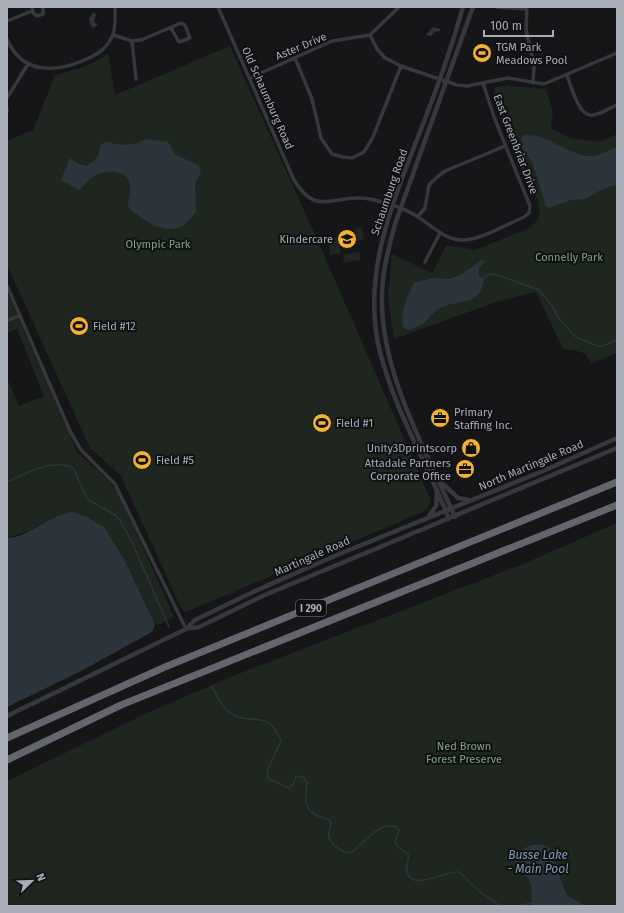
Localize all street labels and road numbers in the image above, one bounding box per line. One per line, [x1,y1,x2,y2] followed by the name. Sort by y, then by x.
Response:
[274,30,329,63] street label: Aster Drive
[239,45,296,151] street label: Old Schaumburg Road
[491,92,541,196] street label: East Greenbriar Drive
[369,147,410,237] street label: Schaumburg Road
[477,437,586,493] street label: North Martingale Road
[272,534,352,579] street label: Martingale Road
[296,600,326,616] road number: I 290

